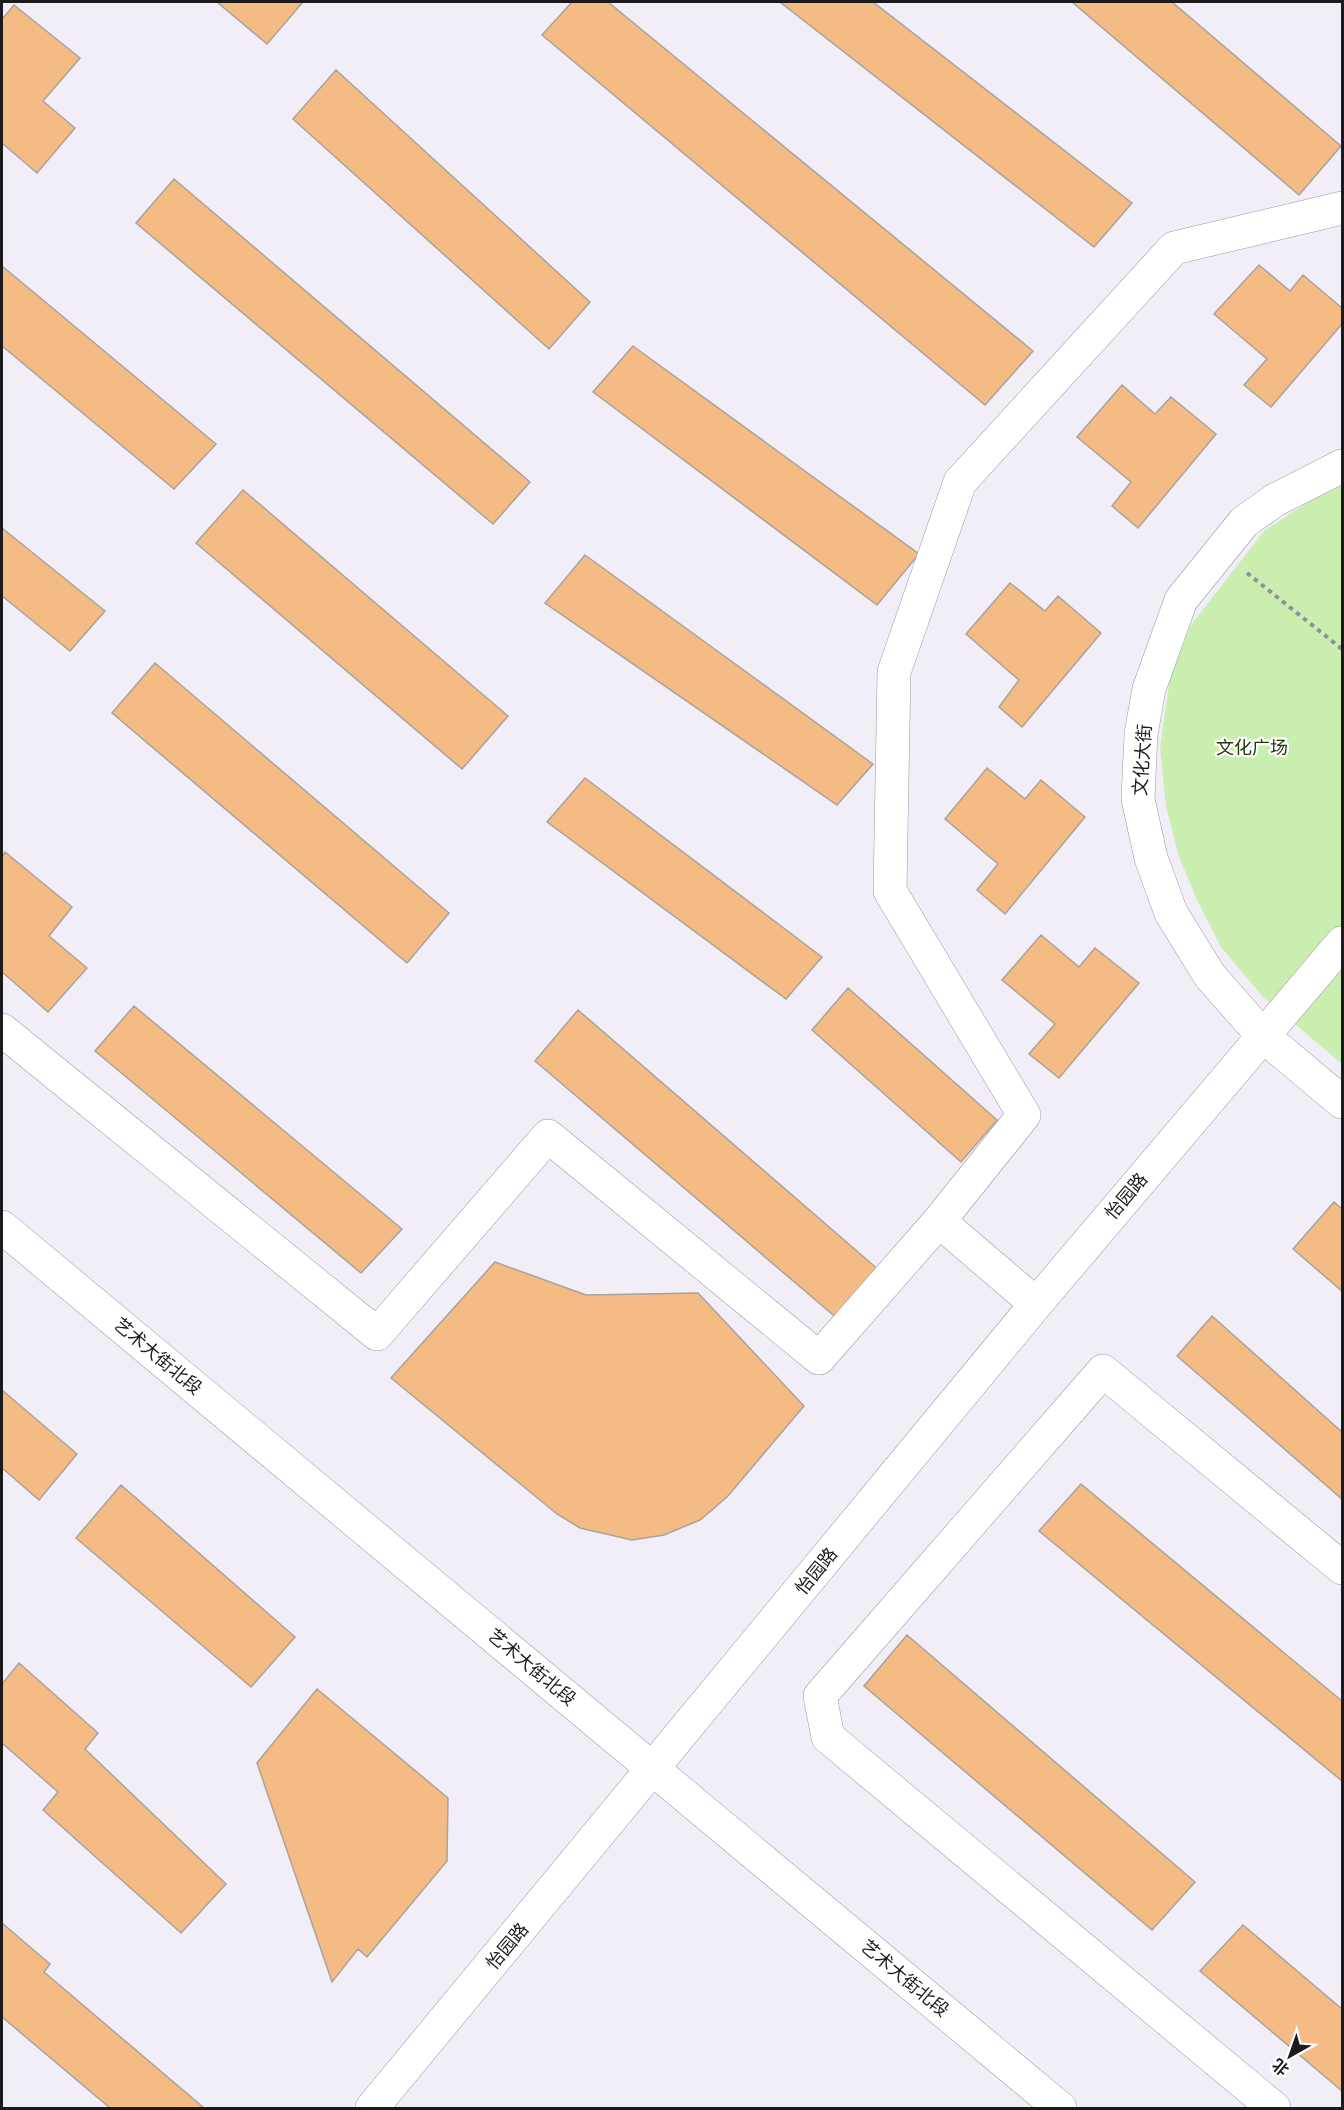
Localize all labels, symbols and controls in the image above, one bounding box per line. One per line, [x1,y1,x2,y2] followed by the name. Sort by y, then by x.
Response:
[1128,723,1156,797] street label: 文化大街
[1216,736,1288,759] park label: 文化广场
[1100,1168,1152,1224] street label: 怡园路
[109,1312,207,1400] street label: 艺术大街北段
[790,1543,842,1599] street label: 怡园路
[483,1623,581,1711] street label: 艺术大街北段
[481,1918,533,1974] street label: 怡园路
[856,1934,954,2022] street label: 艺术大街北段
[1260,2026,1320,2086] north arrow
[1268,2055,1293,2080] text: 北

